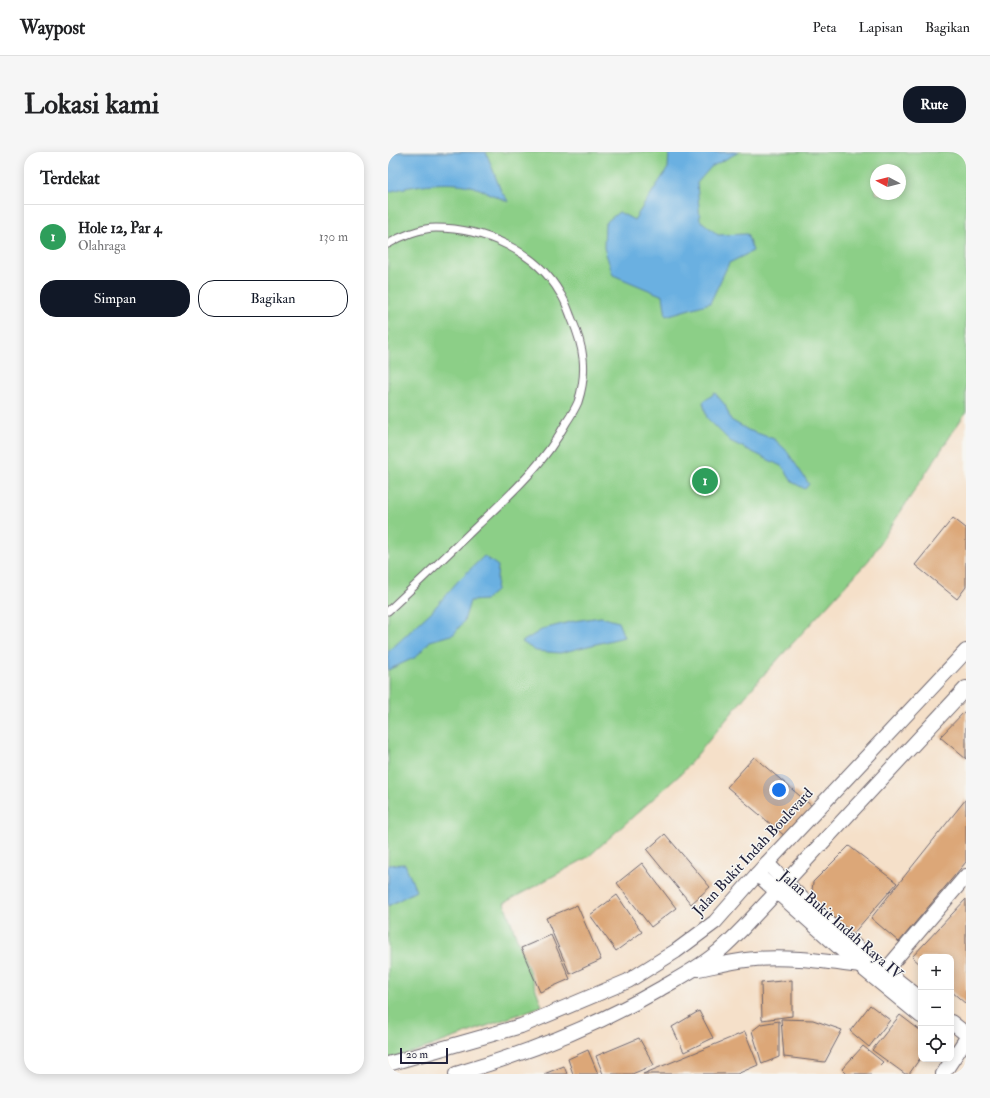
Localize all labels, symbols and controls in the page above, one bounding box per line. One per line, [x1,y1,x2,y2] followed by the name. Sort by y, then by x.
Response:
[20,16,85,40] text: Waypost
[813,19,836,36] text: Peta
[858,19,903,36] text: Lapisan
[925,19,970,36] text: Bagikan
[903,86,966,123] button: Rute
[24,87,159,122] text: Lokasi kami
[870,164,906,200] north arrow
[40,168,100,189] text: Terdekat
[78,219,162,238] text: Hole 12, Par 4
[51,229,55,245] text: 1
[319,229,348,245] text: 130 m
[78,238,126,254] text: Olahraga
[40,280,190,317] button: Simpan
[198,280,348,317] button: Bagikan
[692,466,718,496] pin: 1
[769,780,789,800] your location
[688,784,818,921] street label: Jalan Bukit Indah Boulevard
[774,866,908,985] street label: Jalan Bukit Indah Raya IV
[918,954,954,1062] map controls
[918,954,954,990] button: +
[918,990,954,1026] button: −
[918,1026,954,1062] button: locate
[400,1046,448,1065] scale bar
[406,1048,428,1061] text: 20 m

